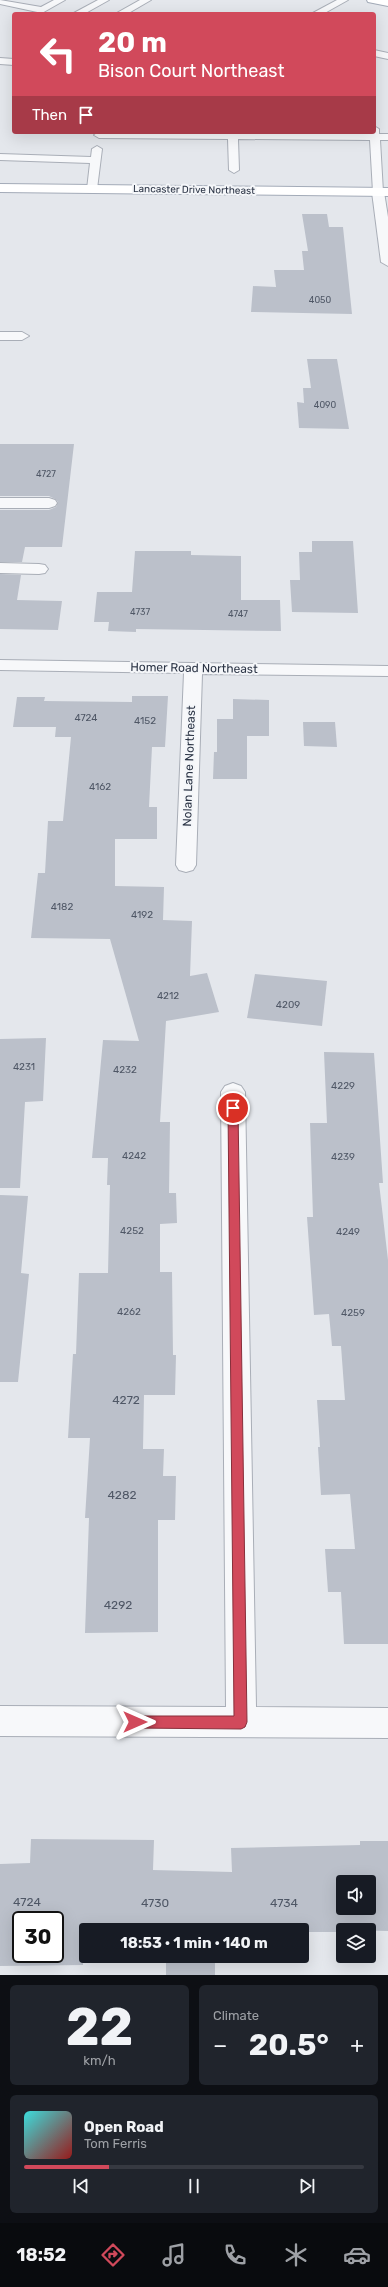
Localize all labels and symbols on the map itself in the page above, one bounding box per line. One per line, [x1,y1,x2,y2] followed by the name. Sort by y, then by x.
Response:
[133,183,255,197] street label: Lancaster Drive Northeast
[309,295,331,305] house number: 4050
[314,400,336,410] house number: 4090
[36,469,56,479] house number: 4727
[130,607,150,617] house number: 4737
[228,609,248,619] house number: 4747
[130,660,258,676] street label: Homer Road Northeast
[180,705,198,827] street label: Nolan Lane Northeast
[74,712,98,724] house number: 4724
[134,715,156,727] house number: 4152
[89,781,111,793] house number: 4162
[51,901,73,913] house number: 4182
[131,909,153,921] house number: 4192
[157,990,179,1002] house number: 4212
[276,999,300,1011] house number: 4209
[13,1061,35,1073] house number: 4231
[113,1064,137,1076] house number: 4232
[331,1080,355,1092] house number: 4229
[216,1091,250,1125] pin
[122,1150,146,1162] house number: 4242
[331,1151,355,1163] house number: 4239
[120,1225,144,1237] house number: 4252
[336,1226,360,1238] house number: 4249
[117,1306,141,1318] house number: 4262
[341,1307,365,1319] house number: 4259
[112,1393,140,1407] house number: 4272
[107,1488,137,1502] house number: 4282
[104,1598,132,1612] house number: 4292
[114,1701,156,1743] position arrow
[13,1895,41,1909] house number: 4724
[141,1896,169,1910] house number: 4730
[270,1896,299,1910] house number: 4734
[12,1911,64,1963] speed limit sign: 30

